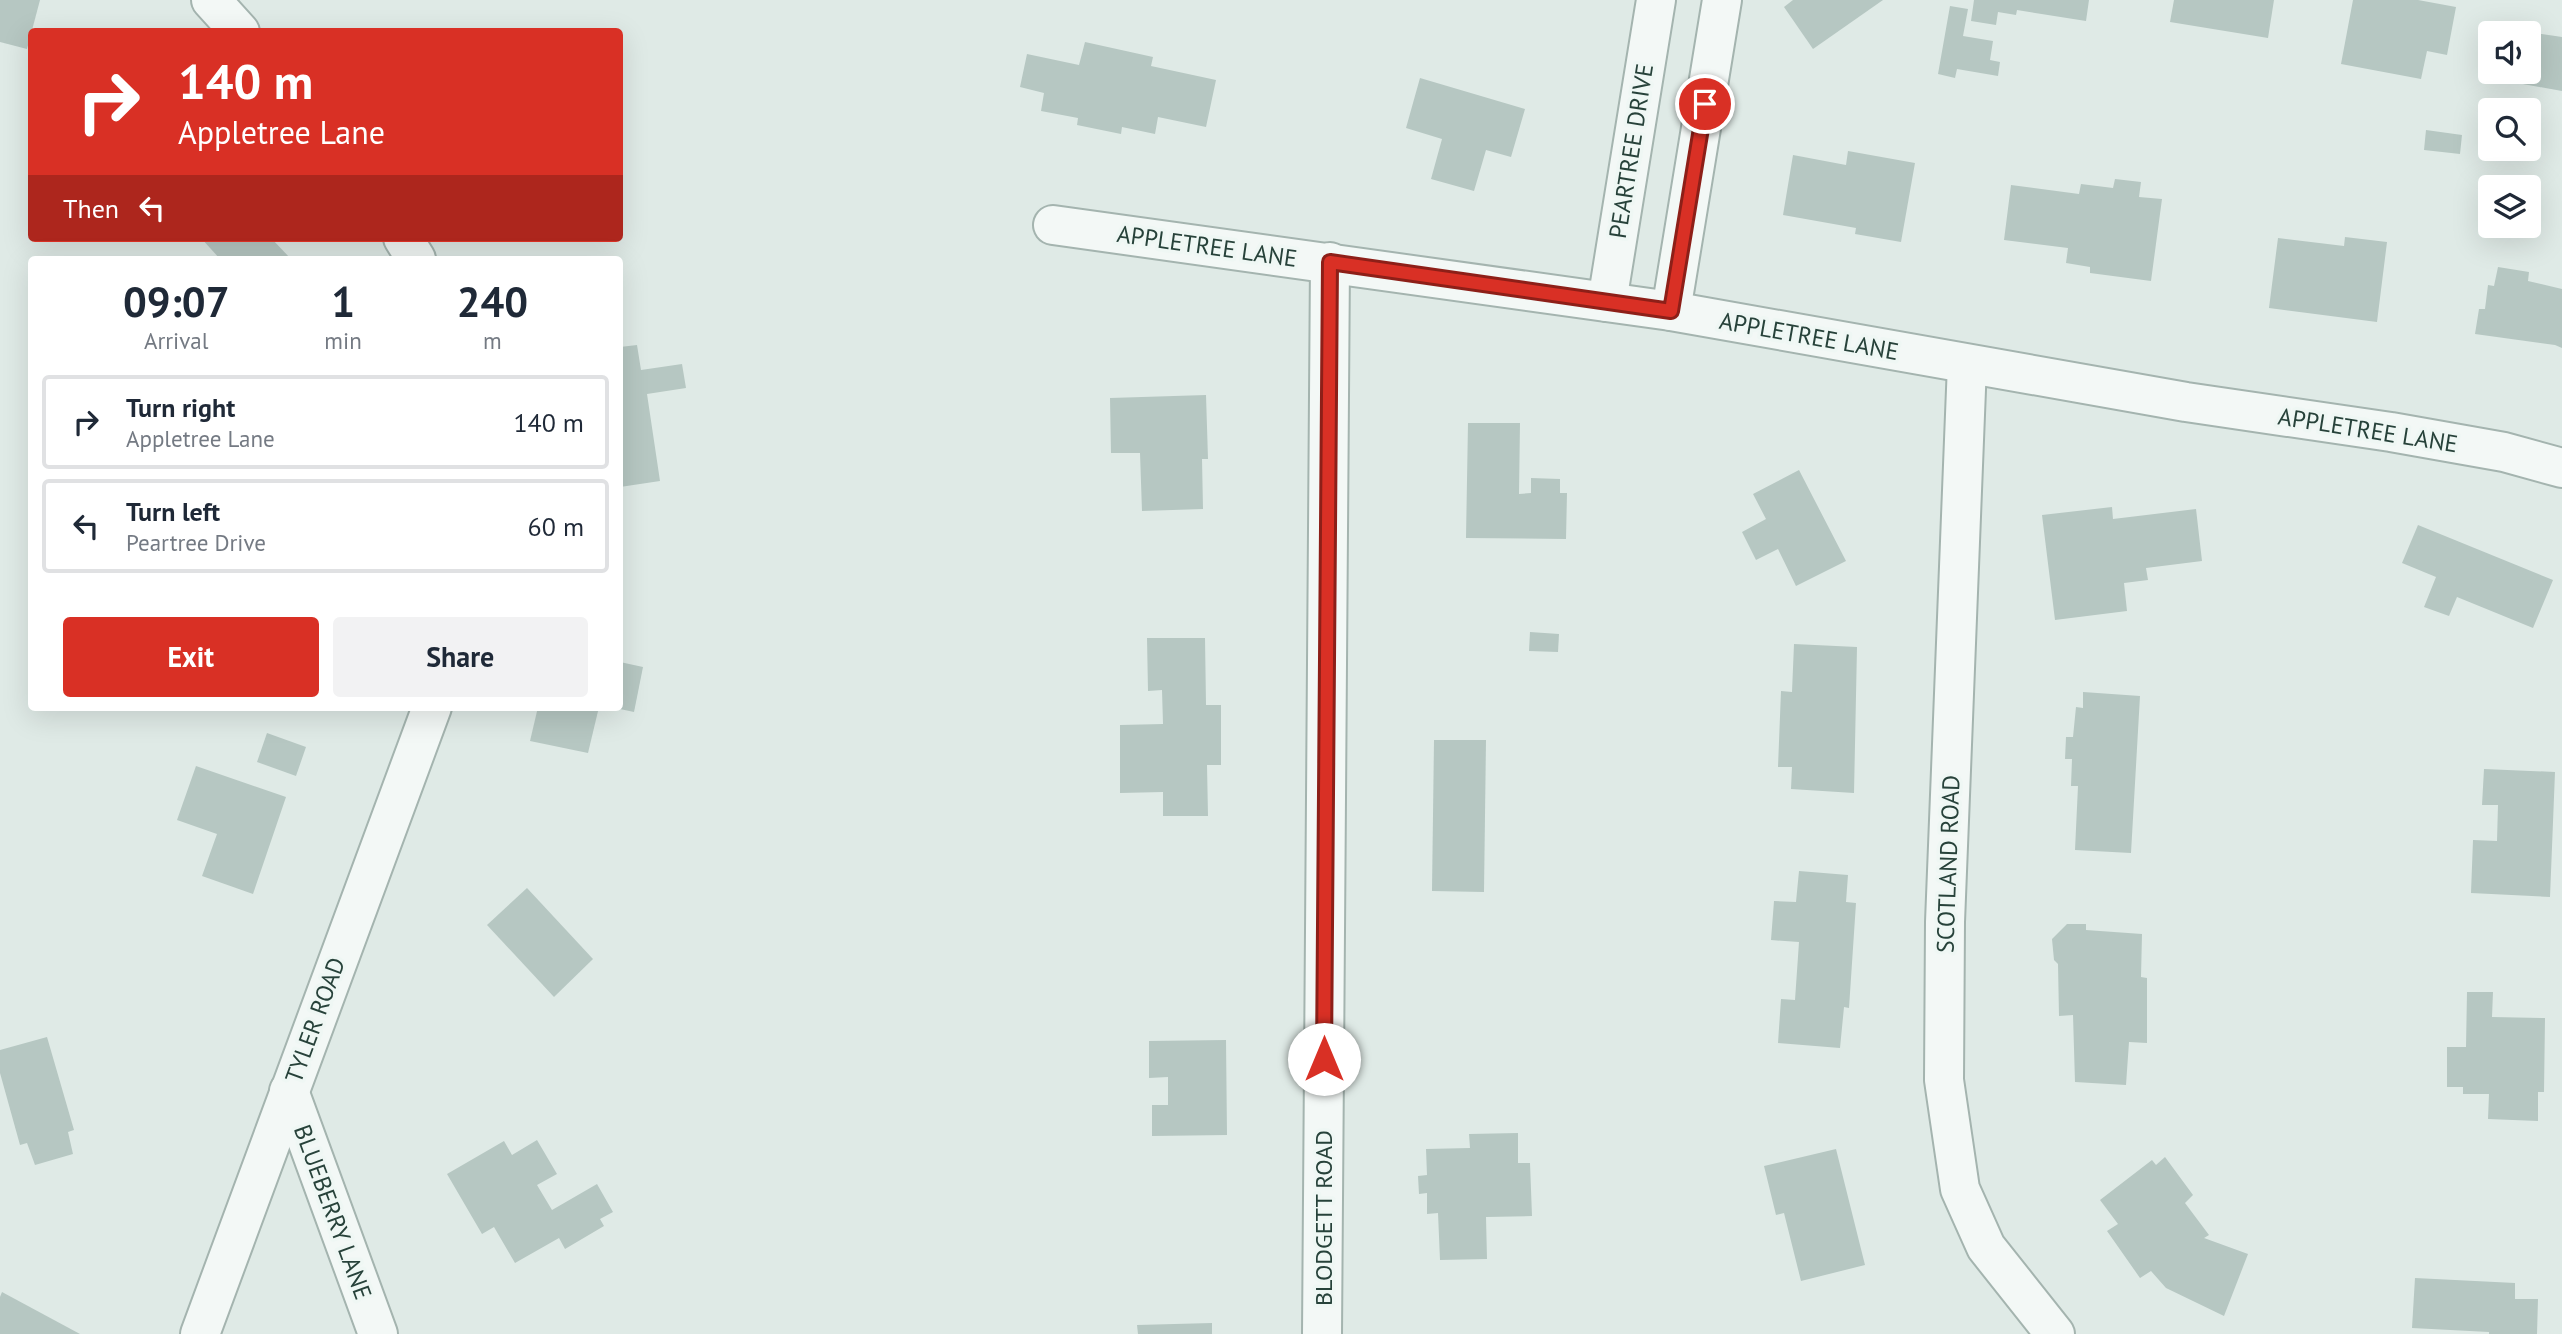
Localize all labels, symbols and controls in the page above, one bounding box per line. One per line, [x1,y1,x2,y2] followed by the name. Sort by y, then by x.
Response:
[2478,21,2541,238] map controls
[2478,21,2541,84] button: sound
[178,49,313,113] text: 140 m
[63,56,154,147] icon: right
[1602,61,1660,241] street label: PEARTREE DRIVE
[1675,74,1735,134] pin
[1686,85,1724,123] icon: arrive
[2478,98,2541,161] button: search
[178,111,385,153] text: Appletree Lane
[2478,175,2541,238] button: layers
[133,189,171,227] icon: left
[63,192,119,225] text: Then
[1115,218,1299,274] street label: APPLETREE LANE
[123,274,229,329] text: 09:07
[331,274,355,329] text: 1
[457,274,528,329] text: 240
[1717,305,1901,367] street label: APPLETREE LANE
[144,326,208,355] text: Arrival
[324,326,362,355] text: min
[483,326,502,355] text: m
[126,391,235,424] text: Turn right
[2276,400,2460,460] street label: APPLETREE LANE
[67,403,105,441] icon: right
[513,406,584,439] text: 140 m
[126,424,275,453] text: Appletree Lane
[126,495,220,528] text: Turn left
[67,507,105,545] icon: left
[528,510,584,543] text: 60 m
[126,528,266,557] text: Peartree Drive
[63,617,319,697] button: Exit
[333,617,588,697] button: Share
[1929,774,1967,954] street label: SCOTLAND ROAD
[278,953,352,1087] street label: TYLER ROAD
[1287,1022,1361,1096] position arrow
[287,1120,379,1304] street label: BLUEBERRY LANE
[1308,1130,1339,1306] street label: BLODGETT ROAD

